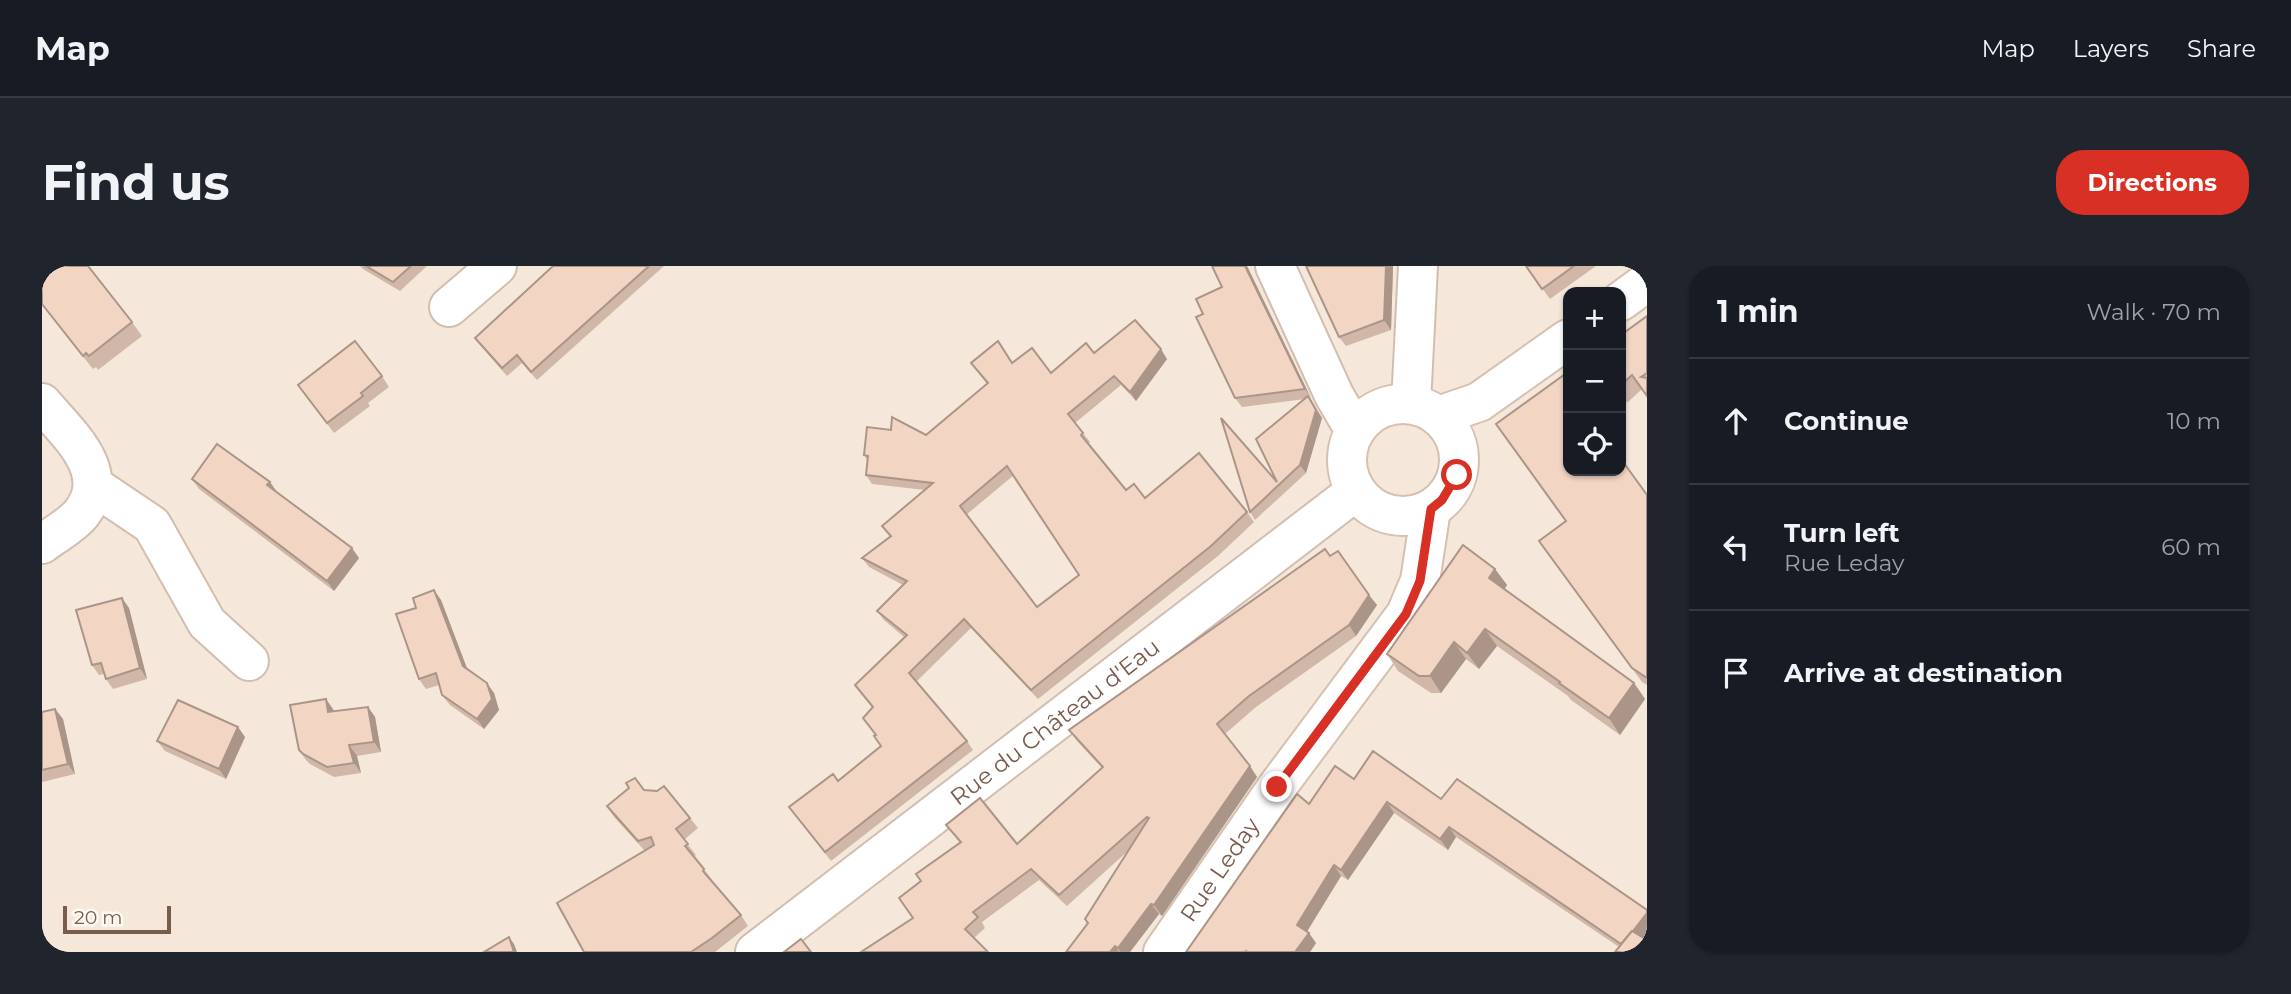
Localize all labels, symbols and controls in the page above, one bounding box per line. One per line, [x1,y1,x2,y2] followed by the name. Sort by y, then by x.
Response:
[35,28,110,68] text: Map
[1981,34,2035,63] text: Map
[2073,34,2149,63] text: Layers
[2187,34,2256,63] text: Share
[2056,150,2249,215] button: Directions
[42,153,230,212] text: Find us
[1563,287,1626,476] map controls
[1563,287,1626,350] button: +
[1717,293,1798,330] text: 1 min
[2087,298,2221,326] text: Walk · 70 m
[1563,350,1626,413] button: −
[1717,402,1755,440] icon: ahead
[1784,405,1909,437] text: Continue
[2167,407,2221,435] text: 10 m
[1563,413,1626,476] button: locate
[1441,459,1472,490] route start
[1784,517,1900,549] text: Turn left
[1717,528,1755,566] icon: left
[2161,533,2221,561] text: 60 m
[1784,549,1904,577] text: Rue Leday
[945,633,1165,811] street label: Rue du Château d'Eau
[1717,654,1755,692] icon: arrive
[1784,657,2063,689] text: Arrive at destination
[1261,771,1292,802] route end
[1174,812,1266,927] street label: Rue Leday
[63,903,172,935] scale bar
[74,906,122,929] text: 20 m

